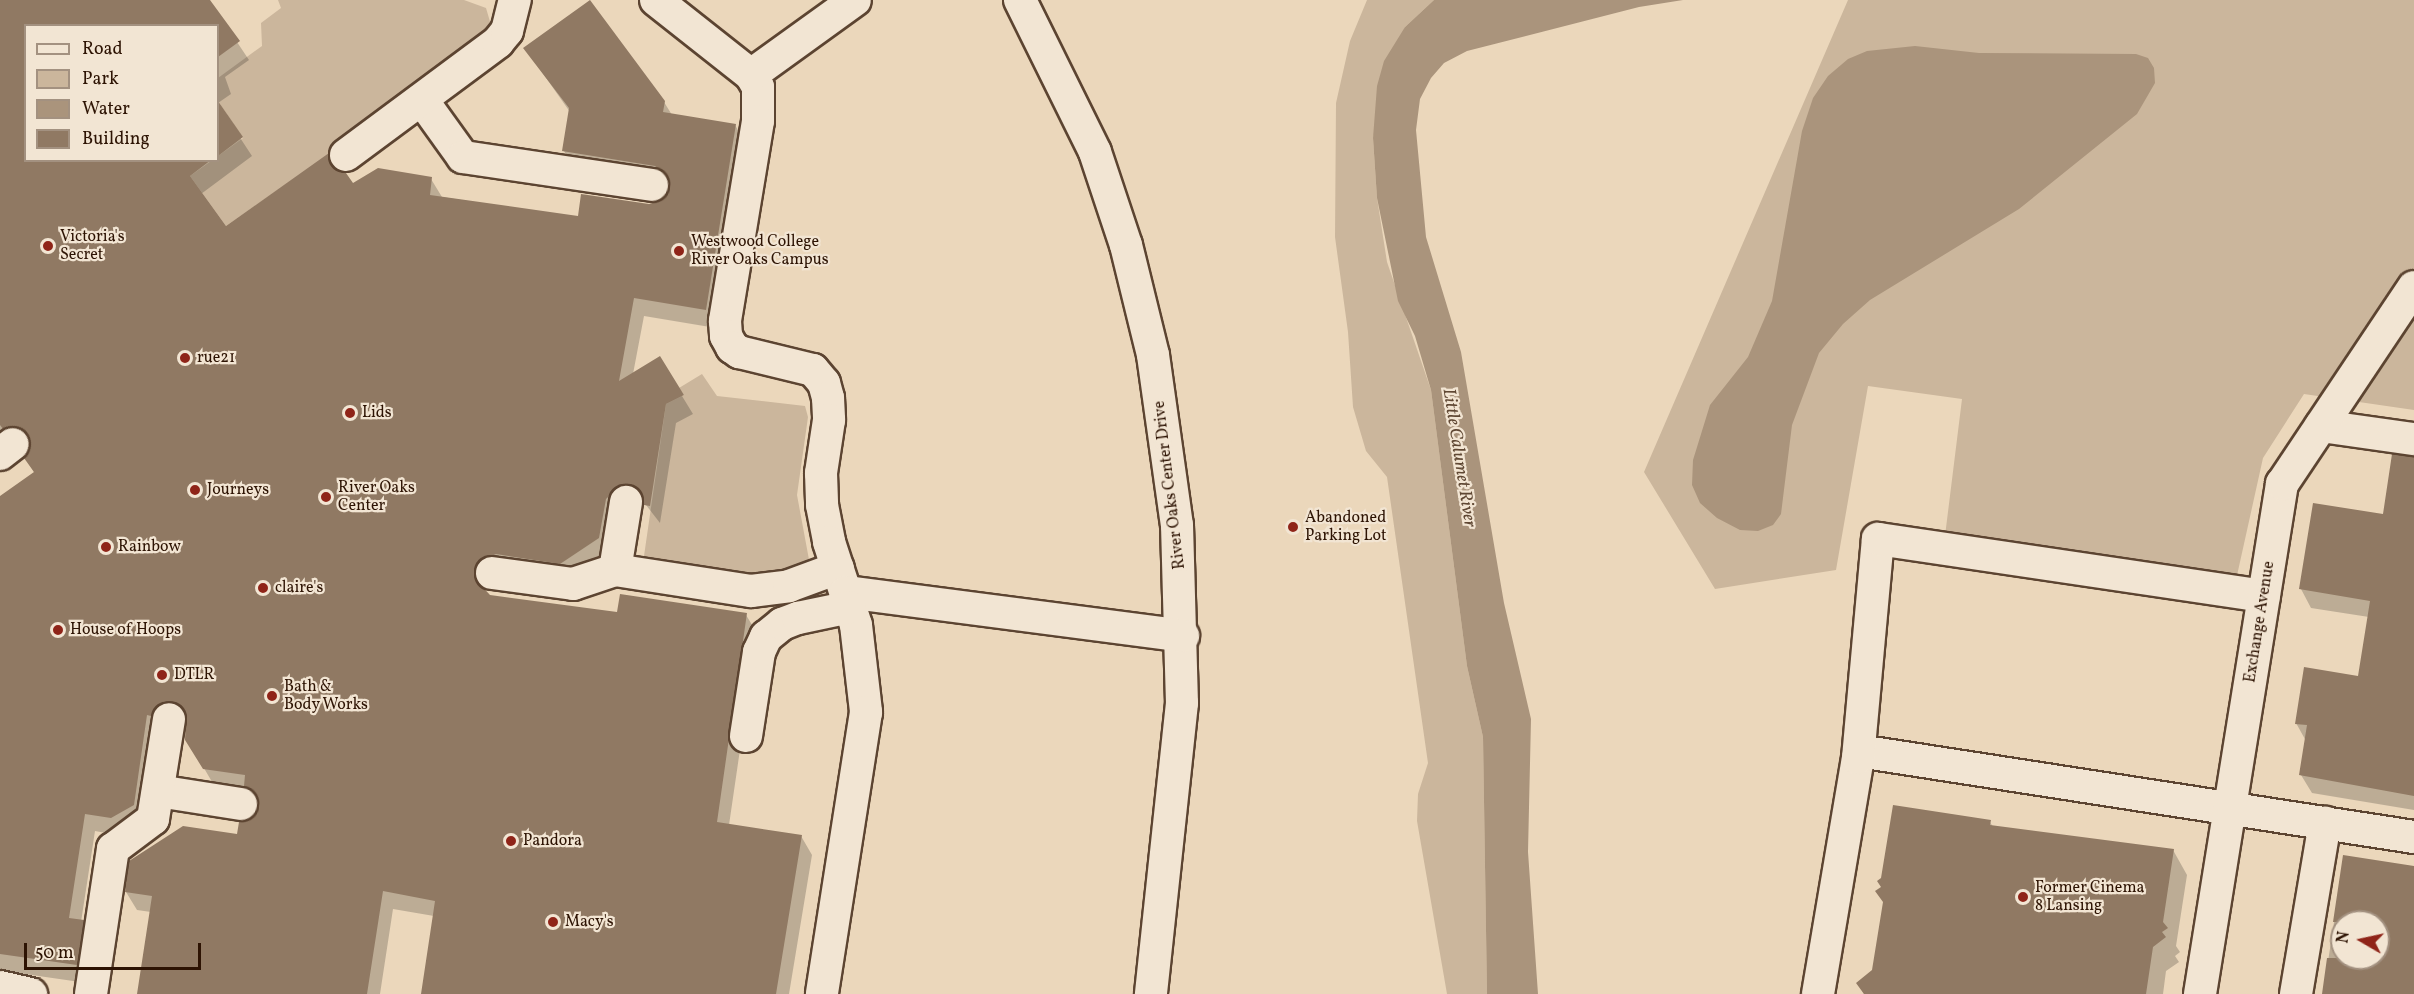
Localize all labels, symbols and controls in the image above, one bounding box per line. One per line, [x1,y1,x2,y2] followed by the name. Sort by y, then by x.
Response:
[24,24,219,162] legend
[82,37,123,62] text: Road
[82,67,119,92] text: Park
[82,97,130,122] text: Water
[82,127,150,152] text: Building
[60,227,124,265] place label: Victoria's Secret
[691,232,829,270] place label: Westwood College River Oaks Campus
[41,239,55,253] marker: Victoria's Secret
[672,244,686,258] marker: Westwood College River Oaks Campus
[197,348,235,368] place label: rue21
[178,351,192,365] marker: rue21
[1436,387,1480,529] water label: Little Calumet River
[1150,400,1190,570] street label: River Oaks Center Drive
[362,403,392,423] place label: Lids
[343,406,357,420] marker: Lids
[338,478,415,516] place label: River Oaks Center
[207,480,269,500] place label: Journeys
[188,483,202,497] marker: Journeys
[319,490,333,504] marker: River Oaks Center
[1305,508,1387,546] place label: Abandoned Parking Lot
[1286,520,1300,534] marker: Abandoned Parking Lot
[118,537,181,557] place label: Rainbow
[99,540,113,554] marker: Rainbow
[2241,560,2279,684] street label: Exchange Avenue
[275,578,323,598] place label: claire's
[256,581,270,595] marker: claire's
[70,620,179,640] place label: House of Hoops
[51,623,65,637] marker: House of Hoops
[174,665,214,685] place label: DTLR
[155,668,169,682] marker: DTLR
[284,677,369,715] place label: Bath & Body Works
[265,689,279,703] marker: Bath & Body Works
[523,831,582,851] place label: Pandora
[504,834,518,848] marker: Pandora
[2035,878,2145,916] place label: Former Cinema 8 Lansing
[2016,890,2030,904] marker: Former Cinema 8 Lansing
[2330,910,2390,970] north arrow
[565,912,614,932] place label: Macy's
[546,915,560,929] marker: Macy's
[2332,930,2356,945] text: N
[27,931,204,969] scale bar
[35,941,74,966] text: 50 m

